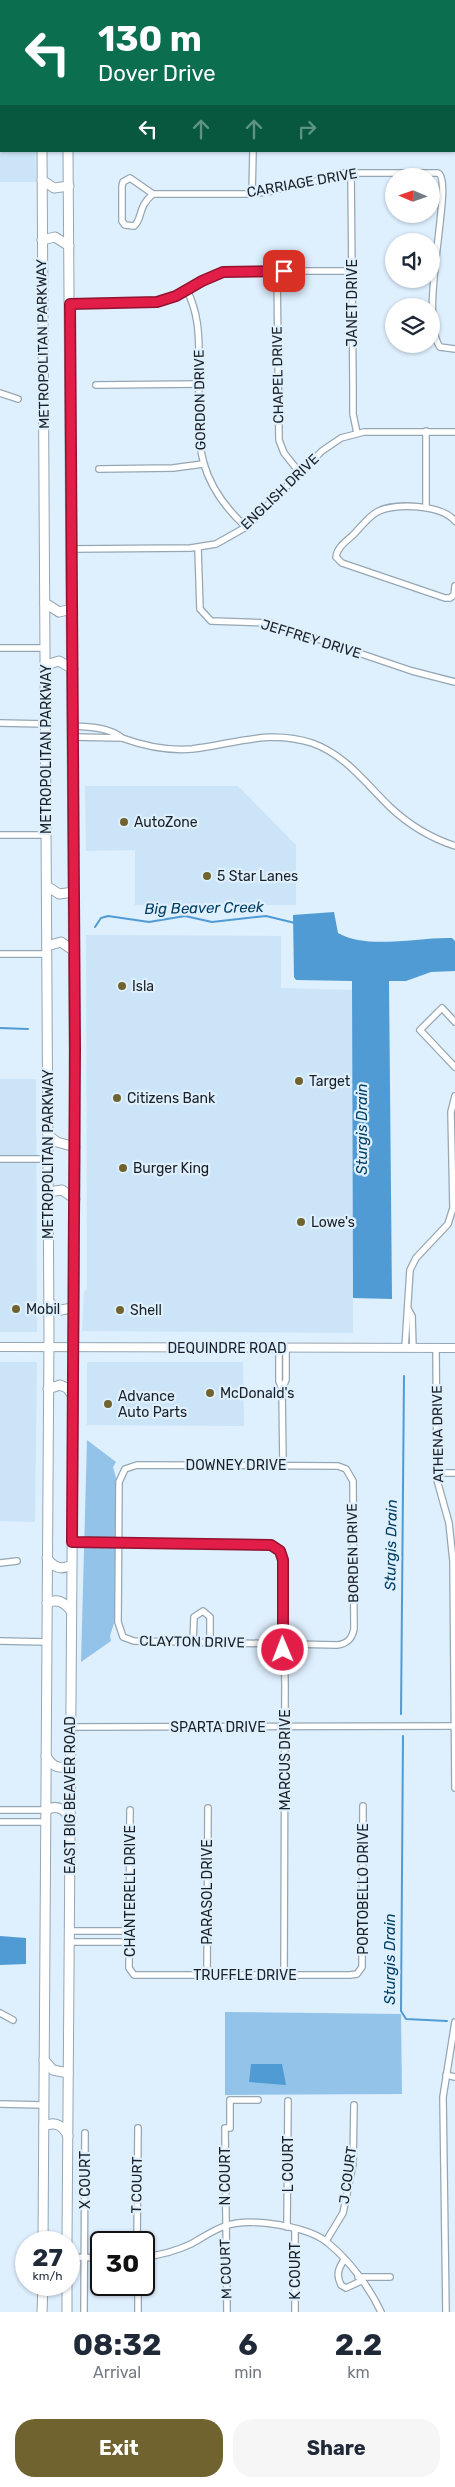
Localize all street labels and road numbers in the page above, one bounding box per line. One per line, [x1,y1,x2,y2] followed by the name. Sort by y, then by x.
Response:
[246,165,358,201] street label: CARRIAGE DRIVE
[33,259,53,429] street label: METROPOLITAN PARKWAY
[344,259,361,347] street label: JANET DRIVE
[269,326,287,424] street label: CHAPEL DRIVE
[191,349,209,451] street label: GORDON DRIVE
[237,450,323,534] street label: ENGLISH DRIVE
[259,616,363,662] street label: JEFFREY DRIVE
[38,664,55,834] street label: METROPOLITAN PARKWAY
[40,1069,57,1239] street label: METROPOLITAN PARKWAY
[167,1340,287,1357] street label: DEQUINDRE ROAD
[429,1385,447,1483] street label: ATHENA DRIVE
[186,1457,286,1474] street label: DOWNEY DRIVE
[344,1503,362,1603] street label: BORDEN DRIVE
[139,1633,245,1651] street label: CLAYTON DRIVE
[277,1709,294,1811] street label: MARCUS DRIVE
[62,1716,79,1874] street label: EAST BIG BEAVER ROAD
[170,1719,266,1736] street label: SPARTA DRIVE
[355,1823,372,1955] street label: PORTOBELLO DRIVE
[122,1825,139,1957] street label: CHANTERELL DRIVE
[199,1839,216,1945] street label: PARASOL DRIVE
[193,1967,297,1984] street label: TRUFFLE DRIVE
[280,2136,297,2192] street label: L COURT
[336,2145,360,2205] street label: J COURT
[217,2147,234,2205] street label: N COURT
[77,2151,94,2209] street label: X COURT
[128,2156,146,2214] street label: T COURT
[216,2239,236,2299] street label: M COURT
[287,2242,304,2300] street label: K COURT

